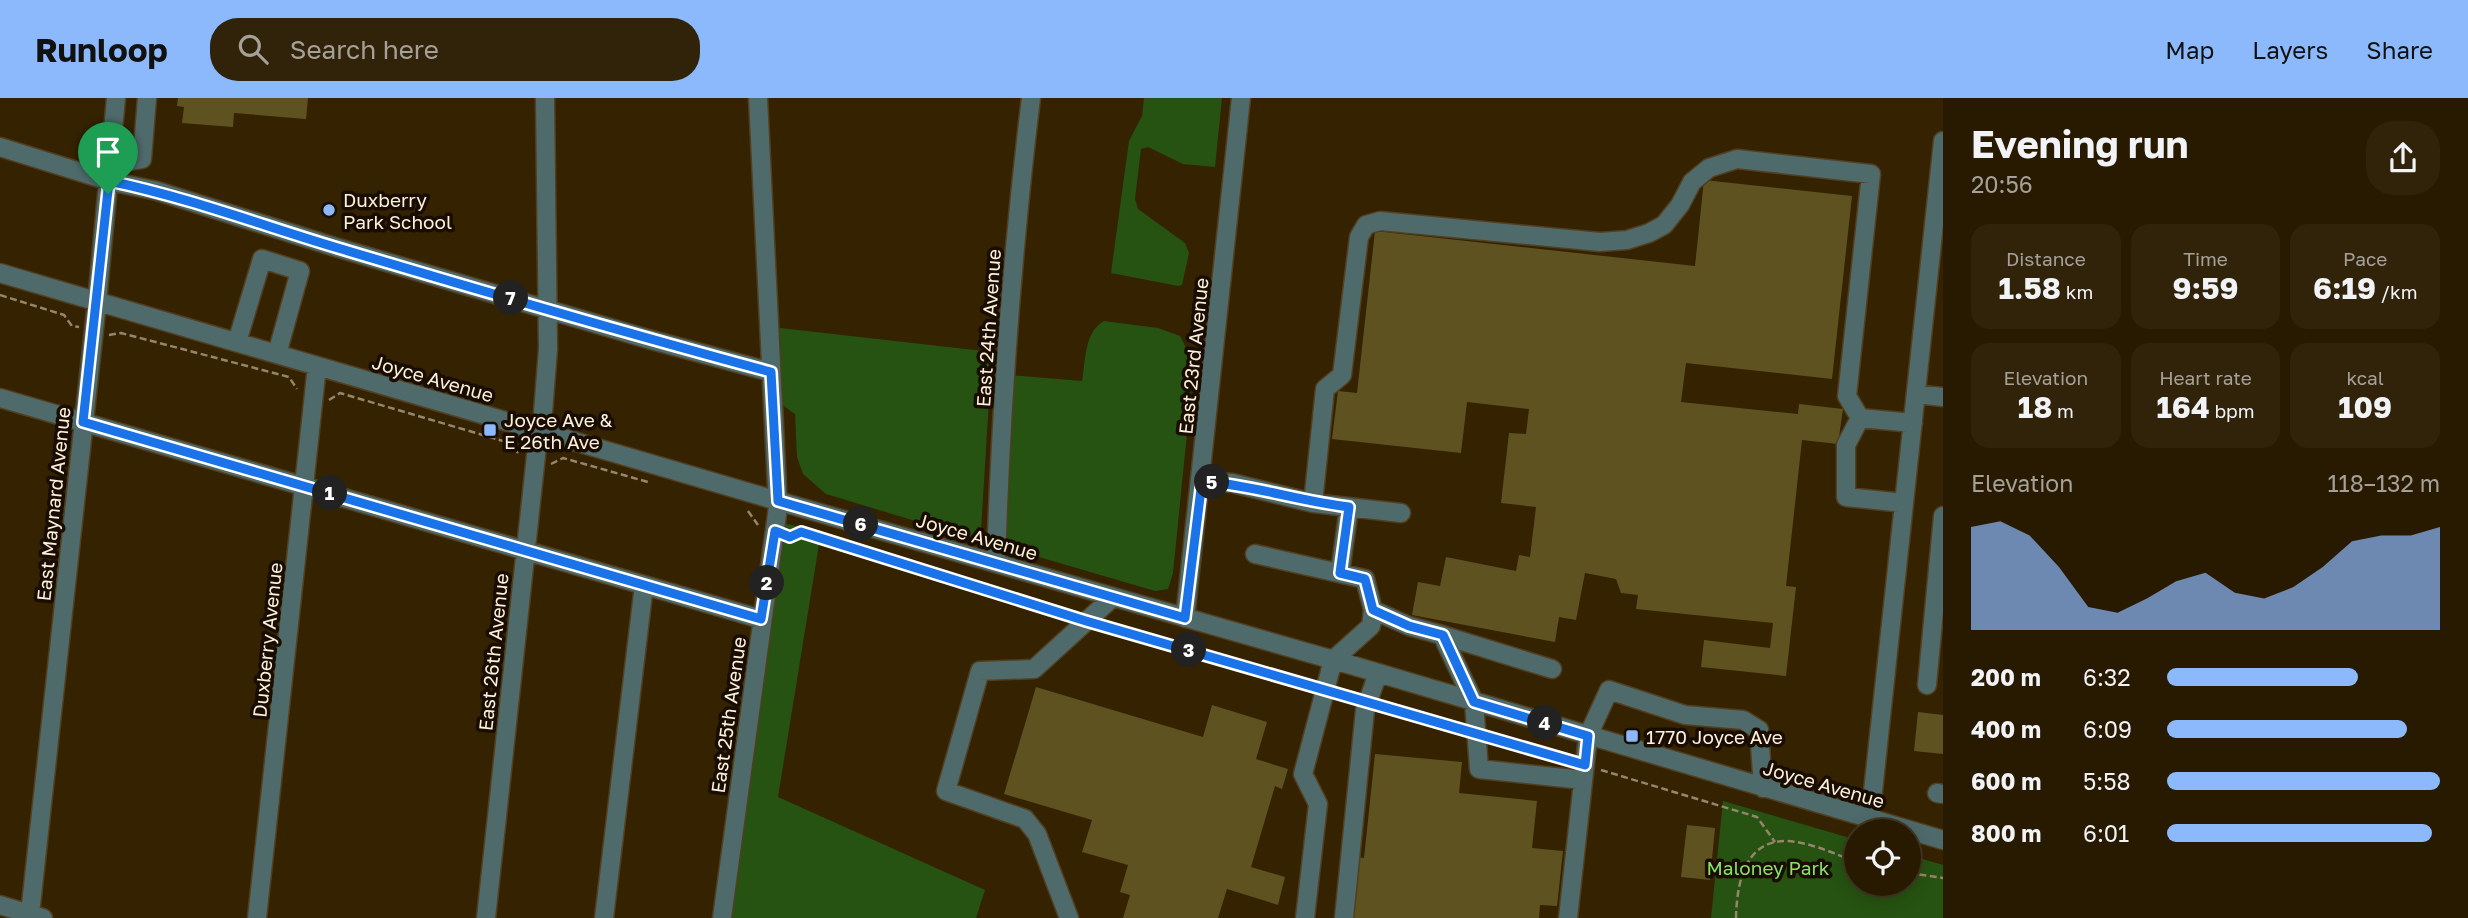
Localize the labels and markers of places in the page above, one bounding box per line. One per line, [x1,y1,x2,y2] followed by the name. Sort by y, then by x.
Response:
[78,122,138,194] pin
[343,188,452,233] place label: Duxberry Park School
[321,202,337,218] marker: Duxberry Park School
[494,280,528,316] pin: 7
[504,408,613,453] place label: Joyce Ave & E 26th Ave
[482,422,498,438] marker: Joyce Ave & E 26th Ave
[1194,464,1230,500] pin: 5
[312,476,348,510] pin: 1
[844,506,878,542] pin: 6
[750,566,784,601] pin: 2
[1172,632,1206,668] pin: 3
[1528,706,1562,740] pin: 4
[1646,725,1783,748] place label: 1770 Joyce Ave
[1624,728,1640,744] marker: 1770 Joyce Ave

